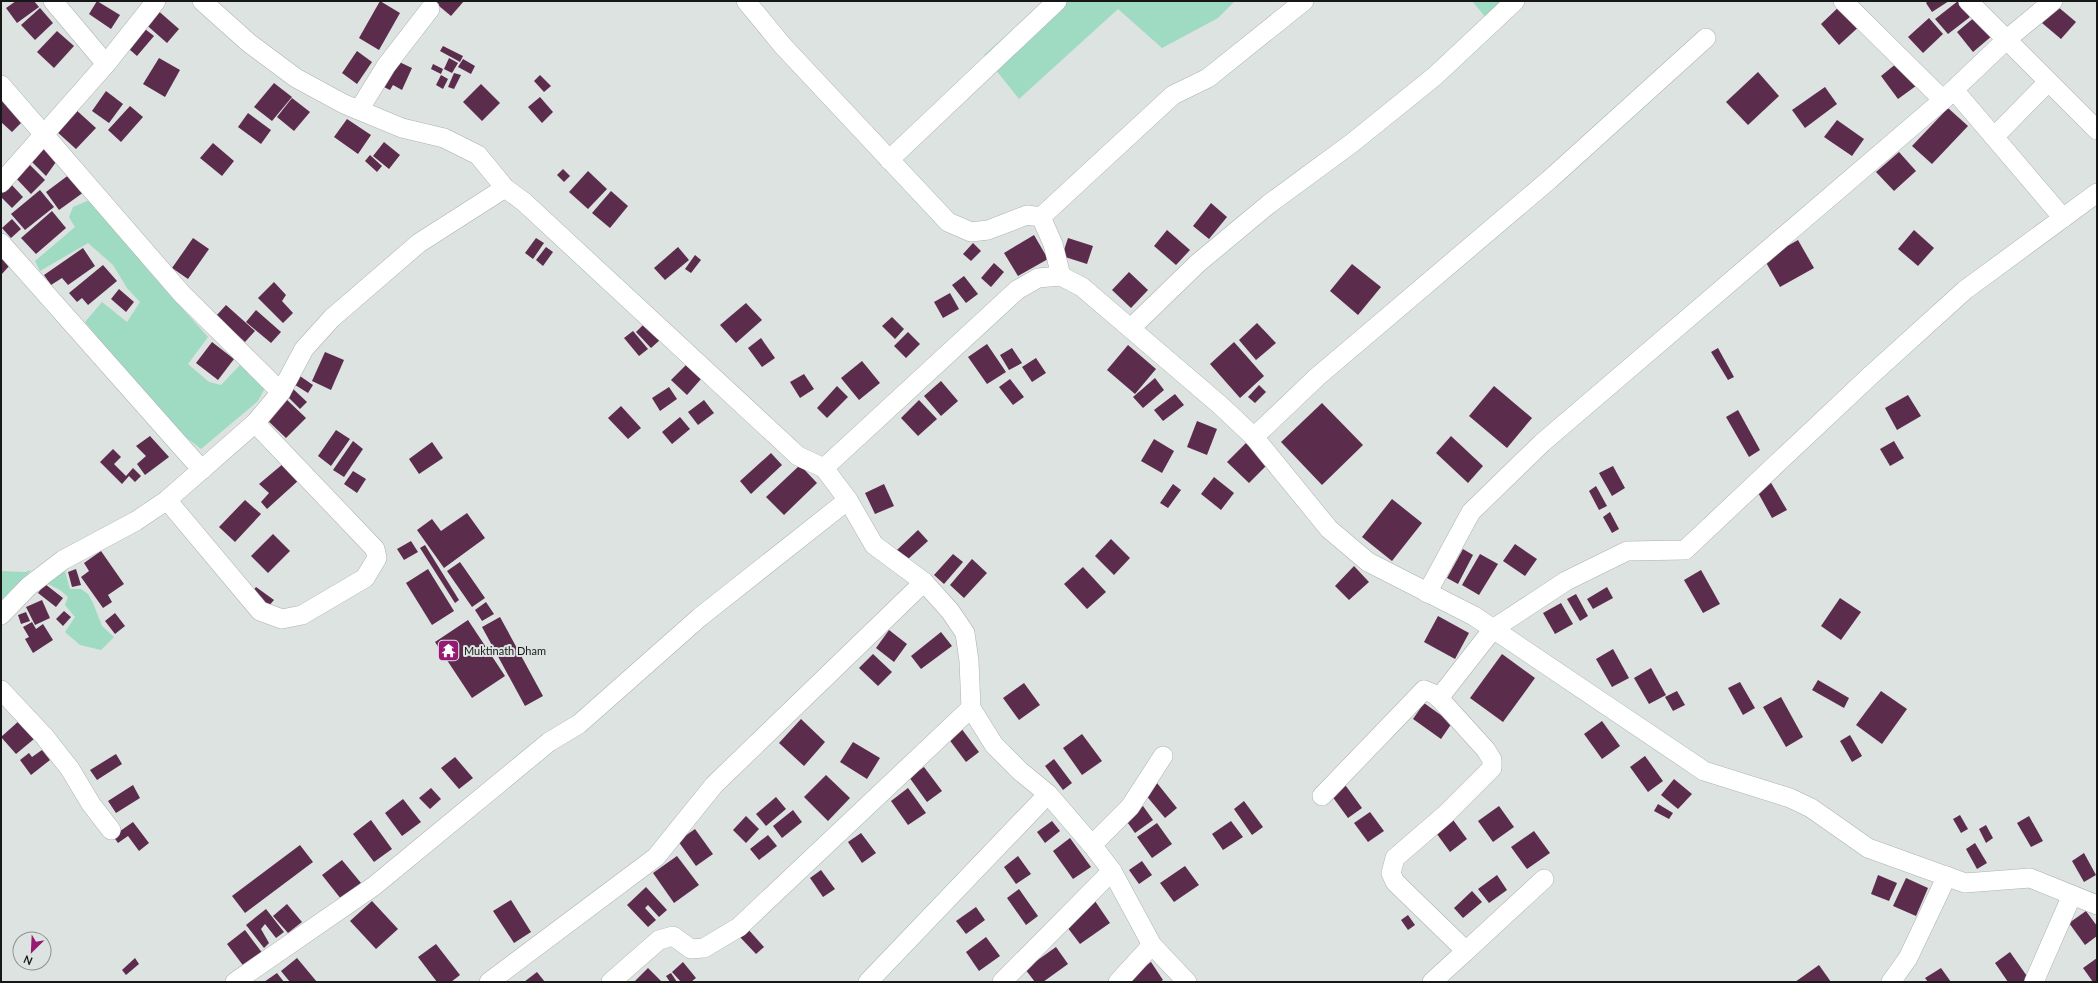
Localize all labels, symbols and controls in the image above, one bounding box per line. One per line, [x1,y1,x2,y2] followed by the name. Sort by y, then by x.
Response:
[435,637,461,663] temple icon: Muktinath Dham
[464,644,546,657] place label: Muktinath Dham
[12,931,52,971] north arrow
[21,953,34,968] text: N

